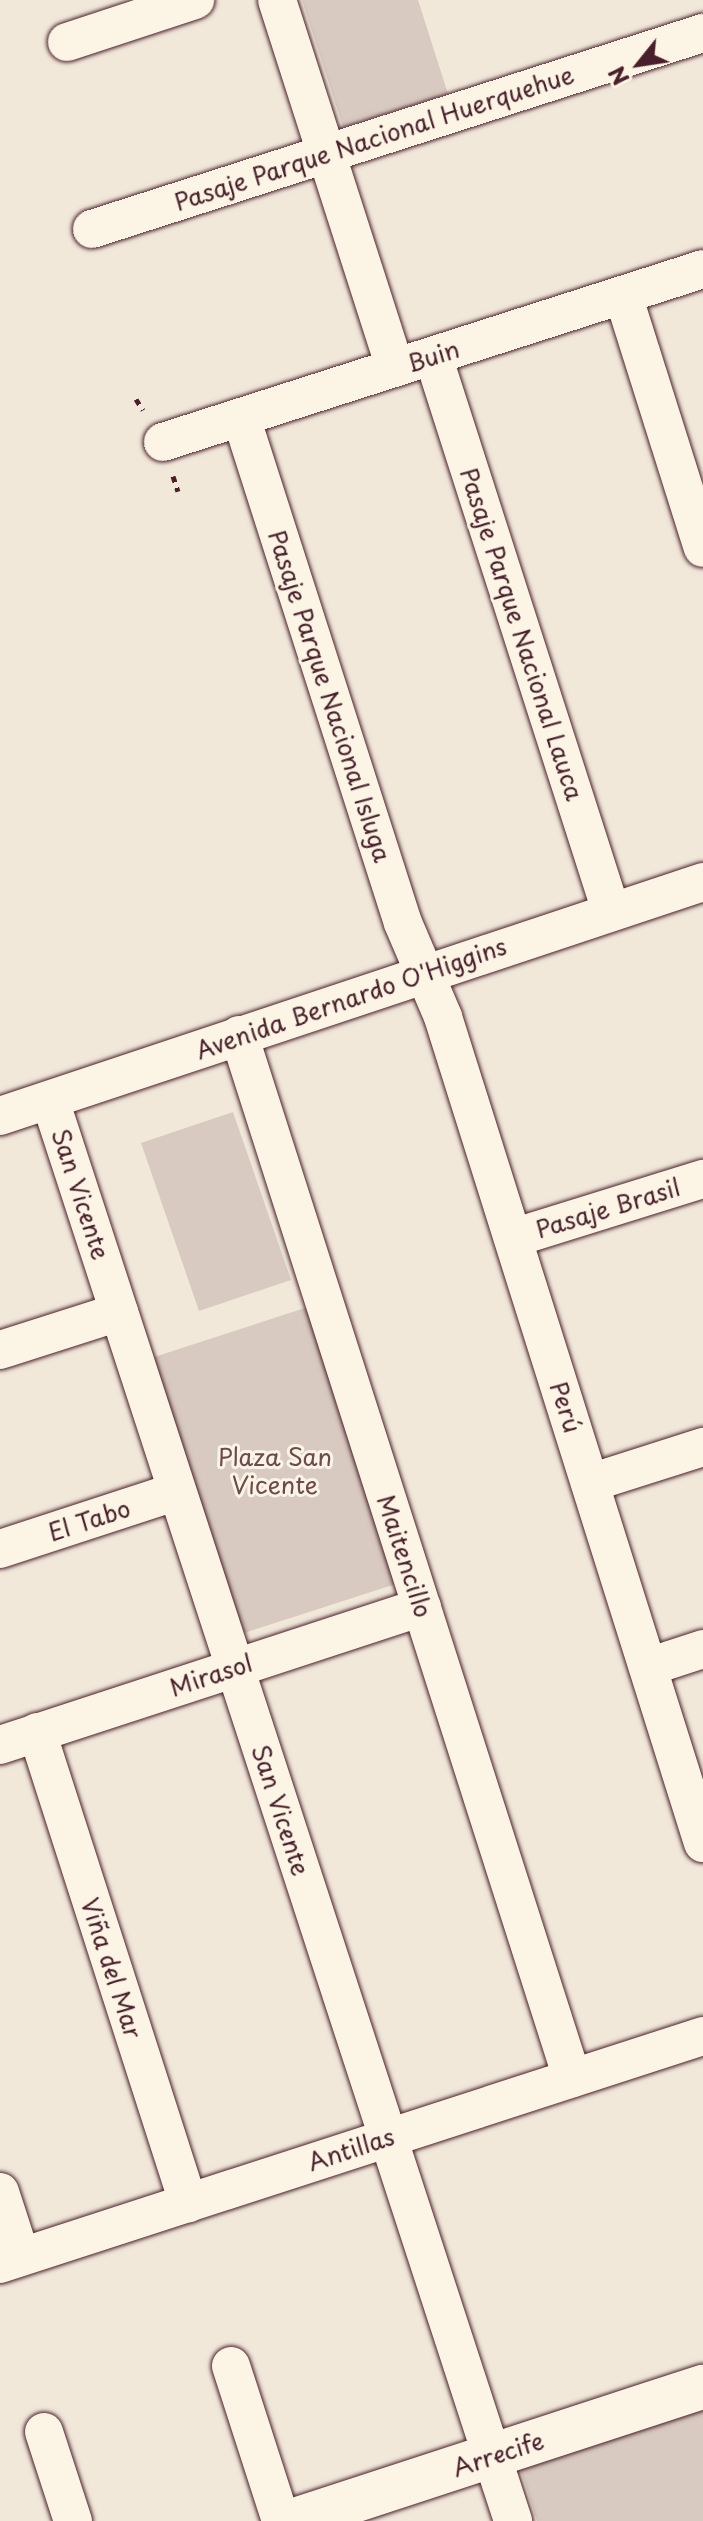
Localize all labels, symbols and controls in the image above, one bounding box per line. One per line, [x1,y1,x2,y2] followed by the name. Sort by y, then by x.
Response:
[599,24,679,104] north arrow
[171,60,577,216] street label: Pasaje Parque Nacional Huerquehue
[599,60,636,92] text: N
[403,334,463,378] street label: Buin
[455,464,589,804] street label: Pasaje Parque Nacional Lauca
[263,527,397,865] street label: Pasaje Parque Nacional Isluga
[192,931,510,1065] street label: Avenida Bernardo O'Higgins
[46,1124,116,1264] street label: San Vicente
[532,1172,684,1244] street label: Pasaje Brasil
[544,1378,588,1436] street label: Perú
[218,1443,332,1499] park label: Plaza San Vicente
[372,1491,438,1621] street label: Maitencillo
[44,1493,134,1547] street label: El Tabo
[166,1648,256,1702] street label: Mirasol
[246,1740,316,1880] street label: San Vicente
[75,1893,149,2043] street label: Viña del Mar
[304,2122,398,2176] street label: Antillas
[449,2426,547,2482] street label: Arrecife

